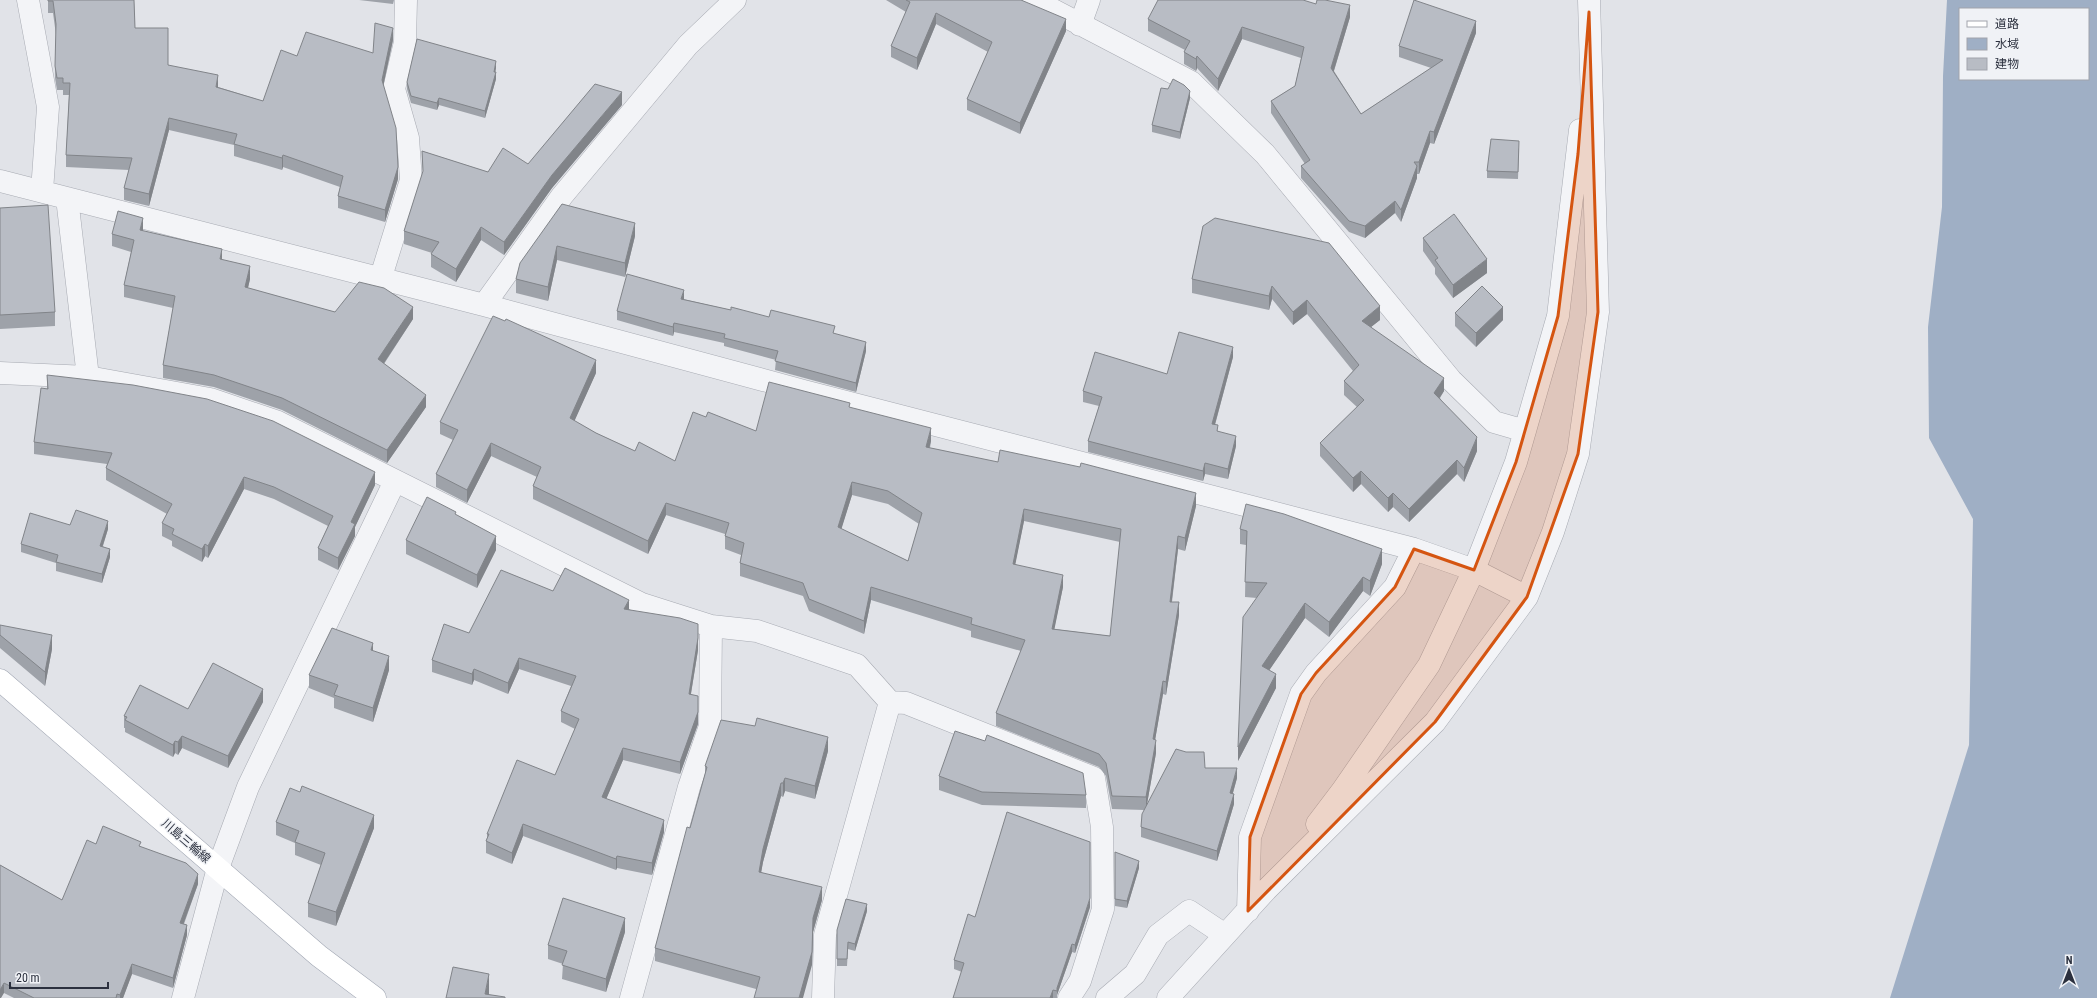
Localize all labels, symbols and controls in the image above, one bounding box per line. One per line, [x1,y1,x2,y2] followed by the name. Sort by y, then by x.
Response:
[1959,8,2089,80] legend
[1995,17,2019,31] text: 道路
[1995,37,2019,51] text: 水域
[1995,57,2019,71] text: 建物
[159,816,213,866] street label: 川島三輪線
[2049,950,2089,990] north arrow
[2066,954,2073,967] text: N
[10,964,108,990] scale bar
[16,971,40,985] text: 20 m

